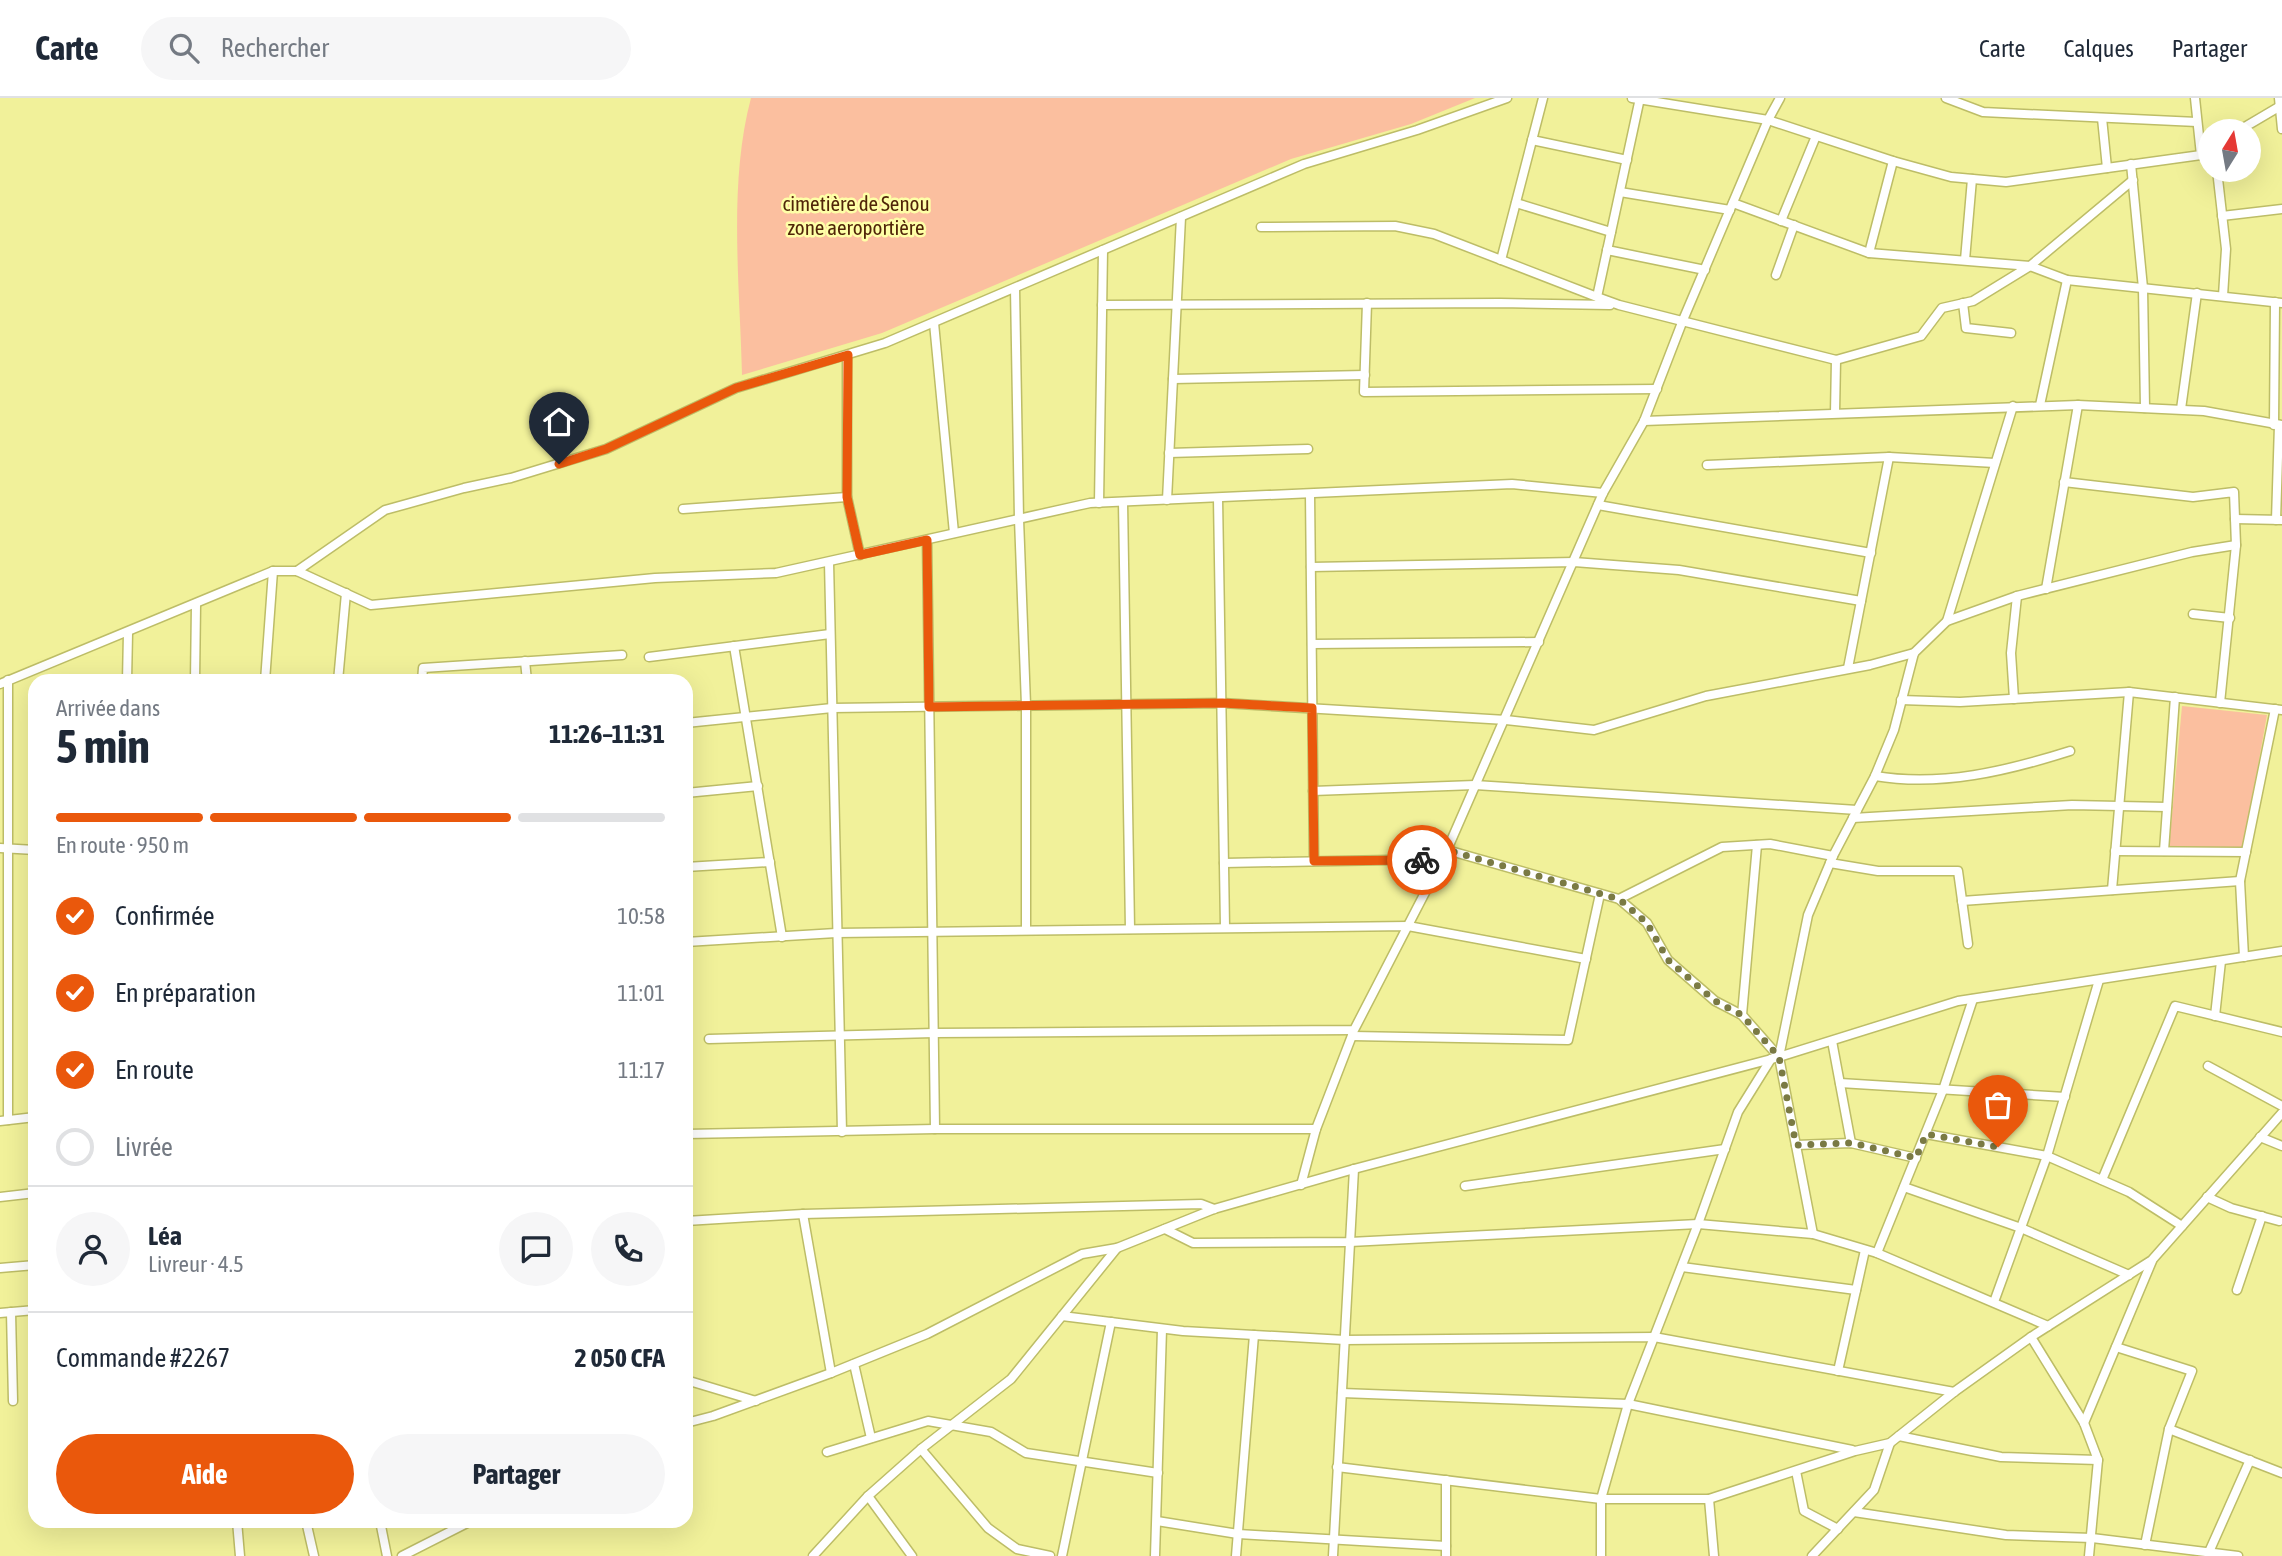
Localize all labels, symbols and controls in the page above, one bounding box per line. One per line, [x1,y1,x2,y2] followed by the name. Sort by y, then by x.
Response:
[141,17,631,80] search box
[35,29,99,67] text: Carte
[165,29,203,67] icon: search
[221,33,329,63] text: Rechercher
[1979,35,2025,62] text: Carte
[2063,35,2134,62] text: Calques
[2172,35,2247,62] text: Partager
[2198,119,2261,182] north arrow
[2198,119,2261,182] map controls
[782,191,930,239] park label: cimetière de Senou zone aeroportière
[529,392,589,464] pin
[540,403,578,441] icon: home
[56,695,160,721] text: Arrivée dans
[549,719,665,749] text: 11:26–11:31
[56,720,150,773] text: 5 min
[1387,825,1457,895] courier
[56,832,189,858] text: En route · 950 m
[1403,841,1441,879] icon: bike
[56,897,94,935] icon: check
[115,901,215,931] text: Confirmée
[617,903,665,929] text: 10:58
[56,974,94,1012] icon: check
[115,978,256,1008] text: En préparation
[617,980,665,1006] text: 11:01
[56,1051,94,1089] icon: check
[115,1055,194,1085] text: En route
[618,1057,665,1083] text: 11:17
[1968,1075,2028,1147] pin
[1979,1086,2017,1124] icon: bag
[115,1132,173,1162] text: Livrée
[56,1212,130,1286] button: person
[499,1212,573,1286] button: chat
[591,1212,665,1286] button: phone
[148,1221,182,1251] text: Léa
[148,1251,244,1277] text: Livreur · 4.5
[56,1343,230,1373] text: Commande #2267
[575,1343,665,1373] text: 2 050 CFA
[56,1434,354,1514] button: Aide
[368,1434,665,1514] button: Partager

